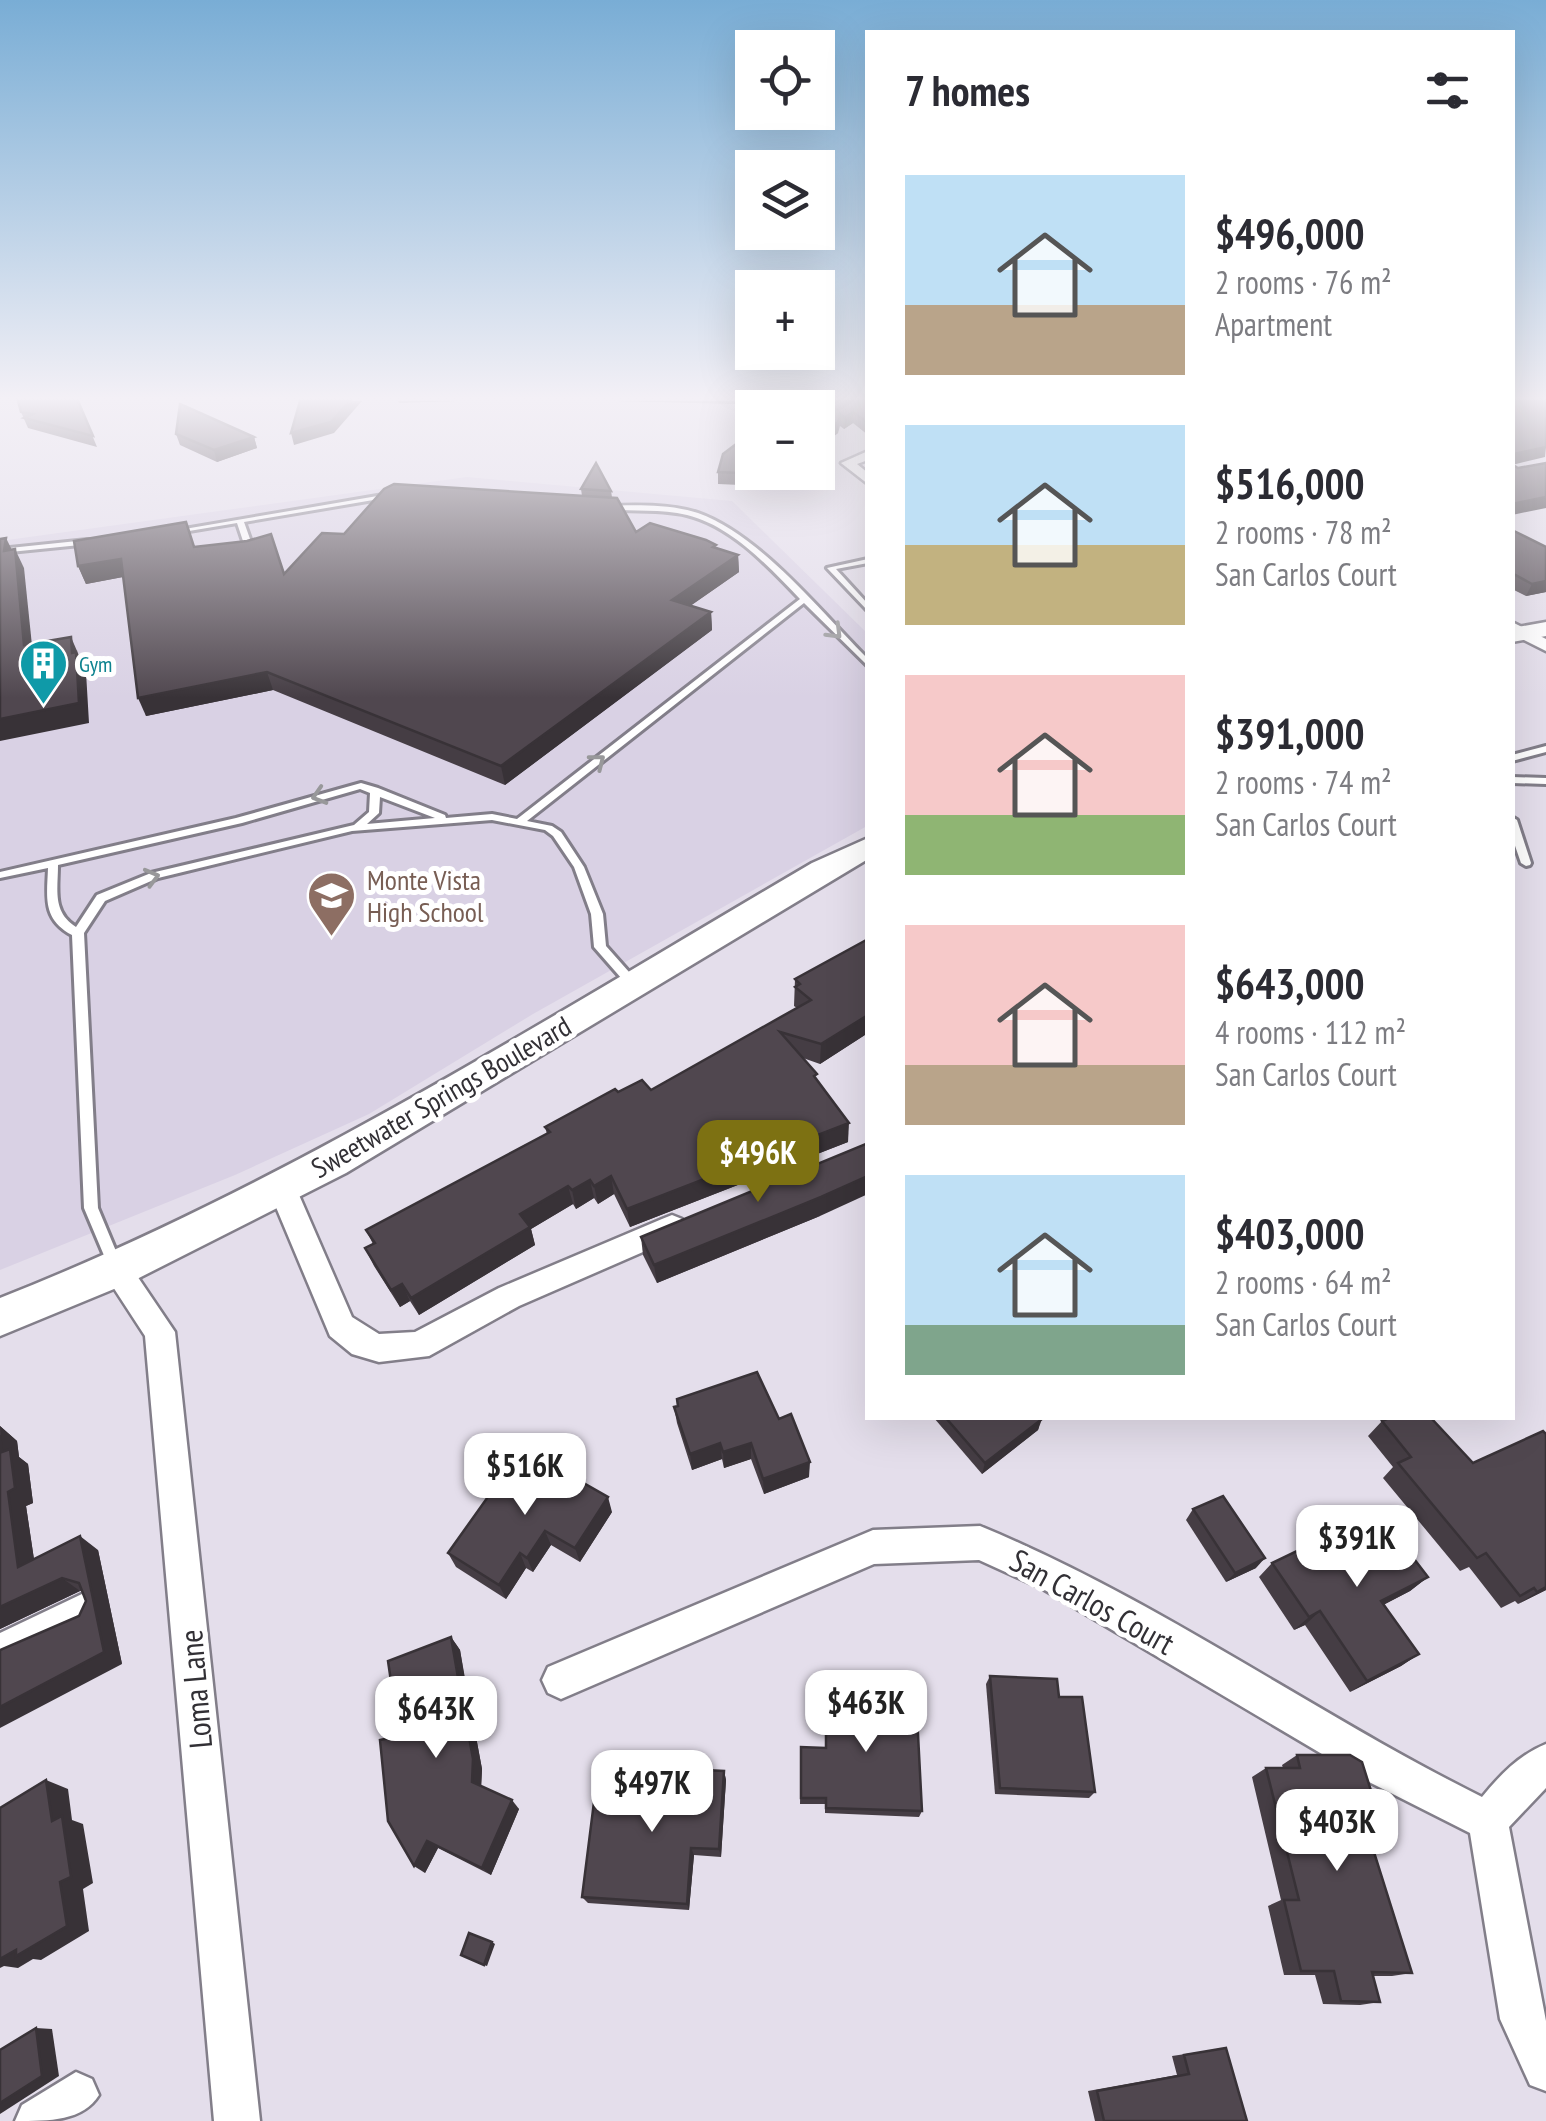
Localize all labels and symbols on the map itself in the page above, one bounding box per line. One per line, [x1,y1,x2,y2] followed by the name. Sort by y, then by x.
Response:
[824,621,842,639] one-way arrow
[18,638,70,706] building icon: Gym
[79,650,112,678] place label: Gym
[587,755,605,773] one-way arrow
[311,784,328,805] one-way arrow
[367,861,484,930] place label: Monte Vista High School
[143,867,160,888] one-way arrow
[306,870,358,938] school or university icon: Monte Vista High School
[304,1007,577,1186] street label: Sweetwater Springs Boulevard
[688,1120,828,1205] pin: $496K
[455,1433,595,1518] pin: $516K
[1287,1505,1427,1590] pin: $391K
[1003,1539,1182,1664] street label: San Carlos Court
[169,1628,221,1750] street label: Loma Lane
[796,1670,936,1755] pin: $463K
[366,1676,506,1761] pin: $643K
[582,1750,722,1835] pin: $497K
[1267,1789,1407,1874] pin: $403K

